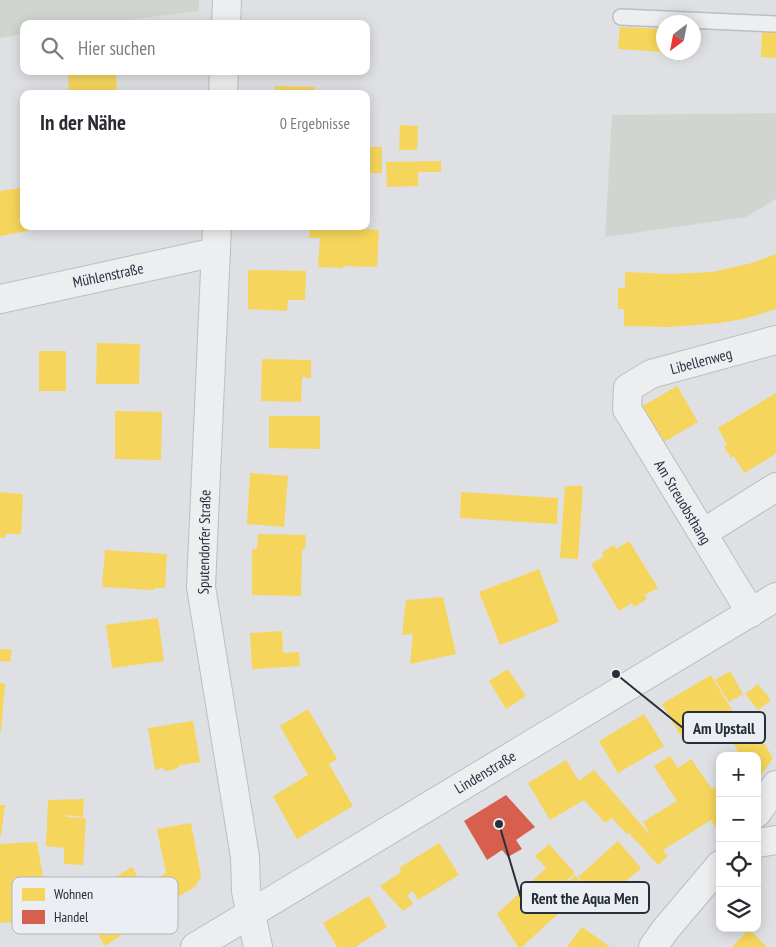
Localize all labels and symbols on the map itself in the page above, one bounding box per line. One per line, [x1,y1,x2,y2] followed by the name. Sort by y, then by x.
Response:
[656,15,701,60] north arrow
[71,258,145,292] street label: Mühlenstraße
[668,344,734,378] street label: Libellenweg
[650,456,716,548] street label: Am Streuobsthang
[194,489,214,595] street label: Sputendorfer Straße
[683,712,765,743] callout: Am Upstall
[692,718,755,738] text: Am Upstall
[451,746,519,798] street label: Lindenstraße
[12,877,178,934] legend
[521,882,649,913] callout: Rent the Aqua Men
[54,885,93,903] text: Wohnen
[531,888,639,908] text: Rent the Aqua Men
[54,908,89,926] text: Handel

